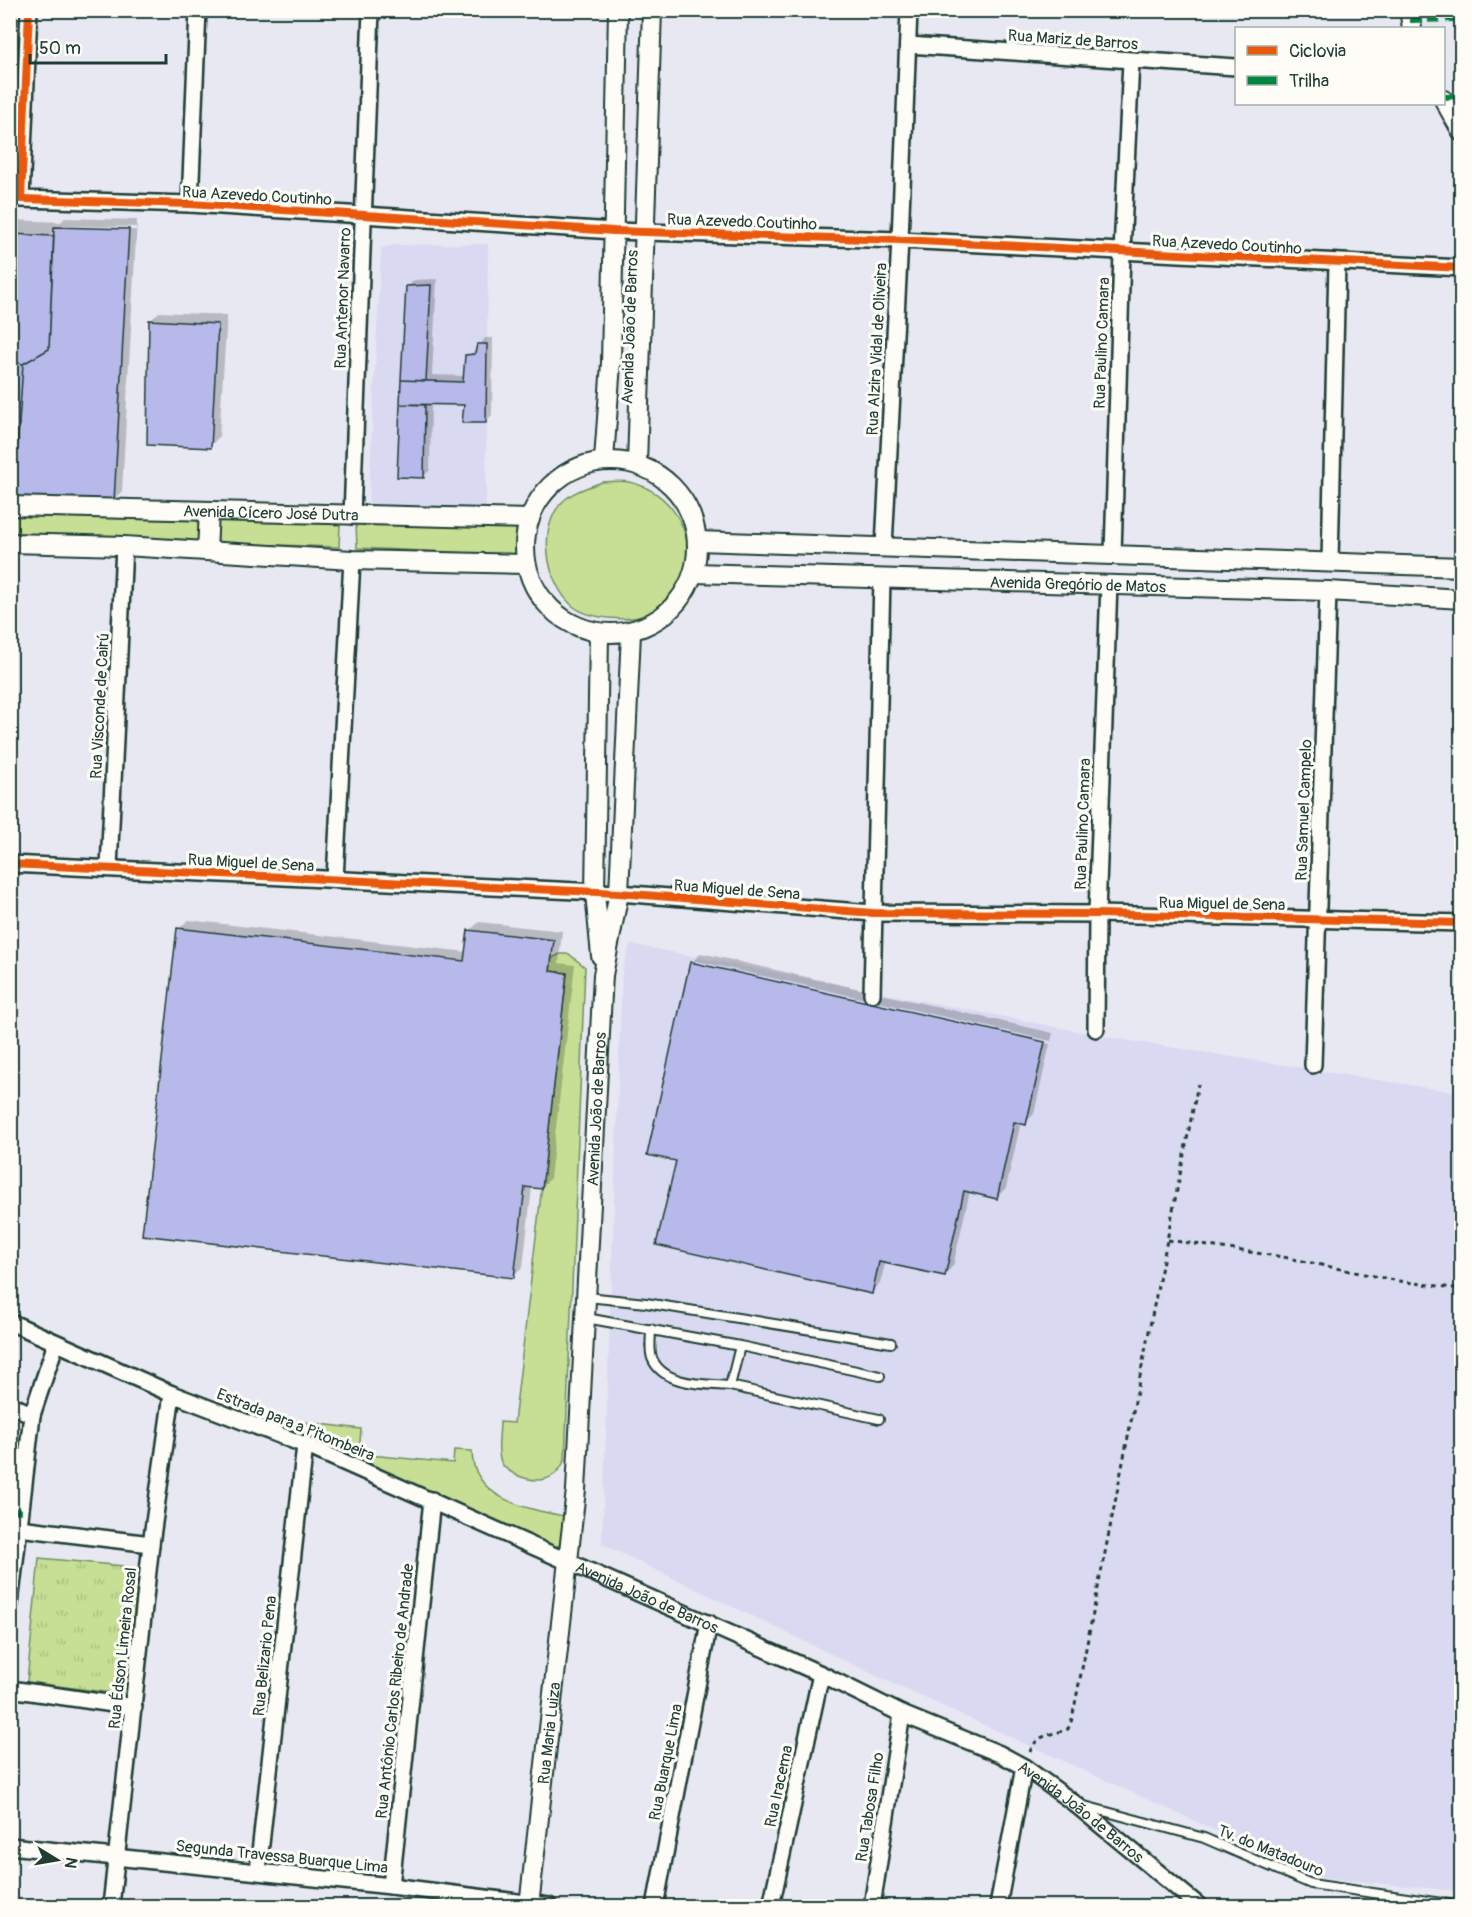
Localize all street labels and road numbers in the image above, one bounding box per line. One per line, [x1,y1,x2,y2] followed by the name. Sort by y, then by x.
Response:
[1007,25,1139,55] street label: Rua Mariz de Barros
[181,182,333,210] street label: Rua Azevedo Coutinho
[667,209,818,235] street label: Rua Azevedo Coutinho
[331,227,355,369] street label: Rua Antenor Navarro
[1151,231,1303,259] street label: Rua Azevedo Coutinho
[617,250,643,404] street label: Avenida João de Barros
[862,262,892,436] street label: Rua Alzira Vidal de Oliveira
[1090,277,1114,409] street label: Rua Paulino Camara
[183,501,359,526] street label: Avenida Cícero José Dutra
[989,572,1166,597] street label: Avenida Gregório de Matos
[86,632,114,780] street label: Rua Visconde de Cairú
[1292,738,1316,881] street label: Rua Samuel Campelo
[1071,758,1095,890] street label: Rua Paulino Camara
[187,850,315,876] street label: Rua Miguel de Sena
[673,876,801,904] street label: Rua Miguel de Sena
[1159,893,1285,915] street label: Rua Miguel de Sena
[583,1032,611,1187] street label: Avenida João de Barros
[214,1384,378,1466] street label: Estrada para a Pitombeira
[572,1557,721,1638] street label: Avenida João de Barros
[372,1562,418,1820] street label: Rua Antônio Carlos Ribeiro de Andrade
[105,1566,141,1730] street label: Rua Édson Limeira Rosal
[249,1595,281,1717] street label: Rua Belizario Pena
[534,1681,565,1785] street label: Rua Maria Luiza
[645,1702,687,1822] street label: Rua Buarque Lima
[761,1743,797,1829] street label: Rua Iracema
[851,1751,889,1863] street label: Rua Tabosa Filho
[1014,1757,1147,1867] street label: Avenida João de Barros
[1215,1821,1327,1881] street label: Tv. do Matadouro
[175,1836,389,1878] street label: Segunda Travessa Buarque Lima

